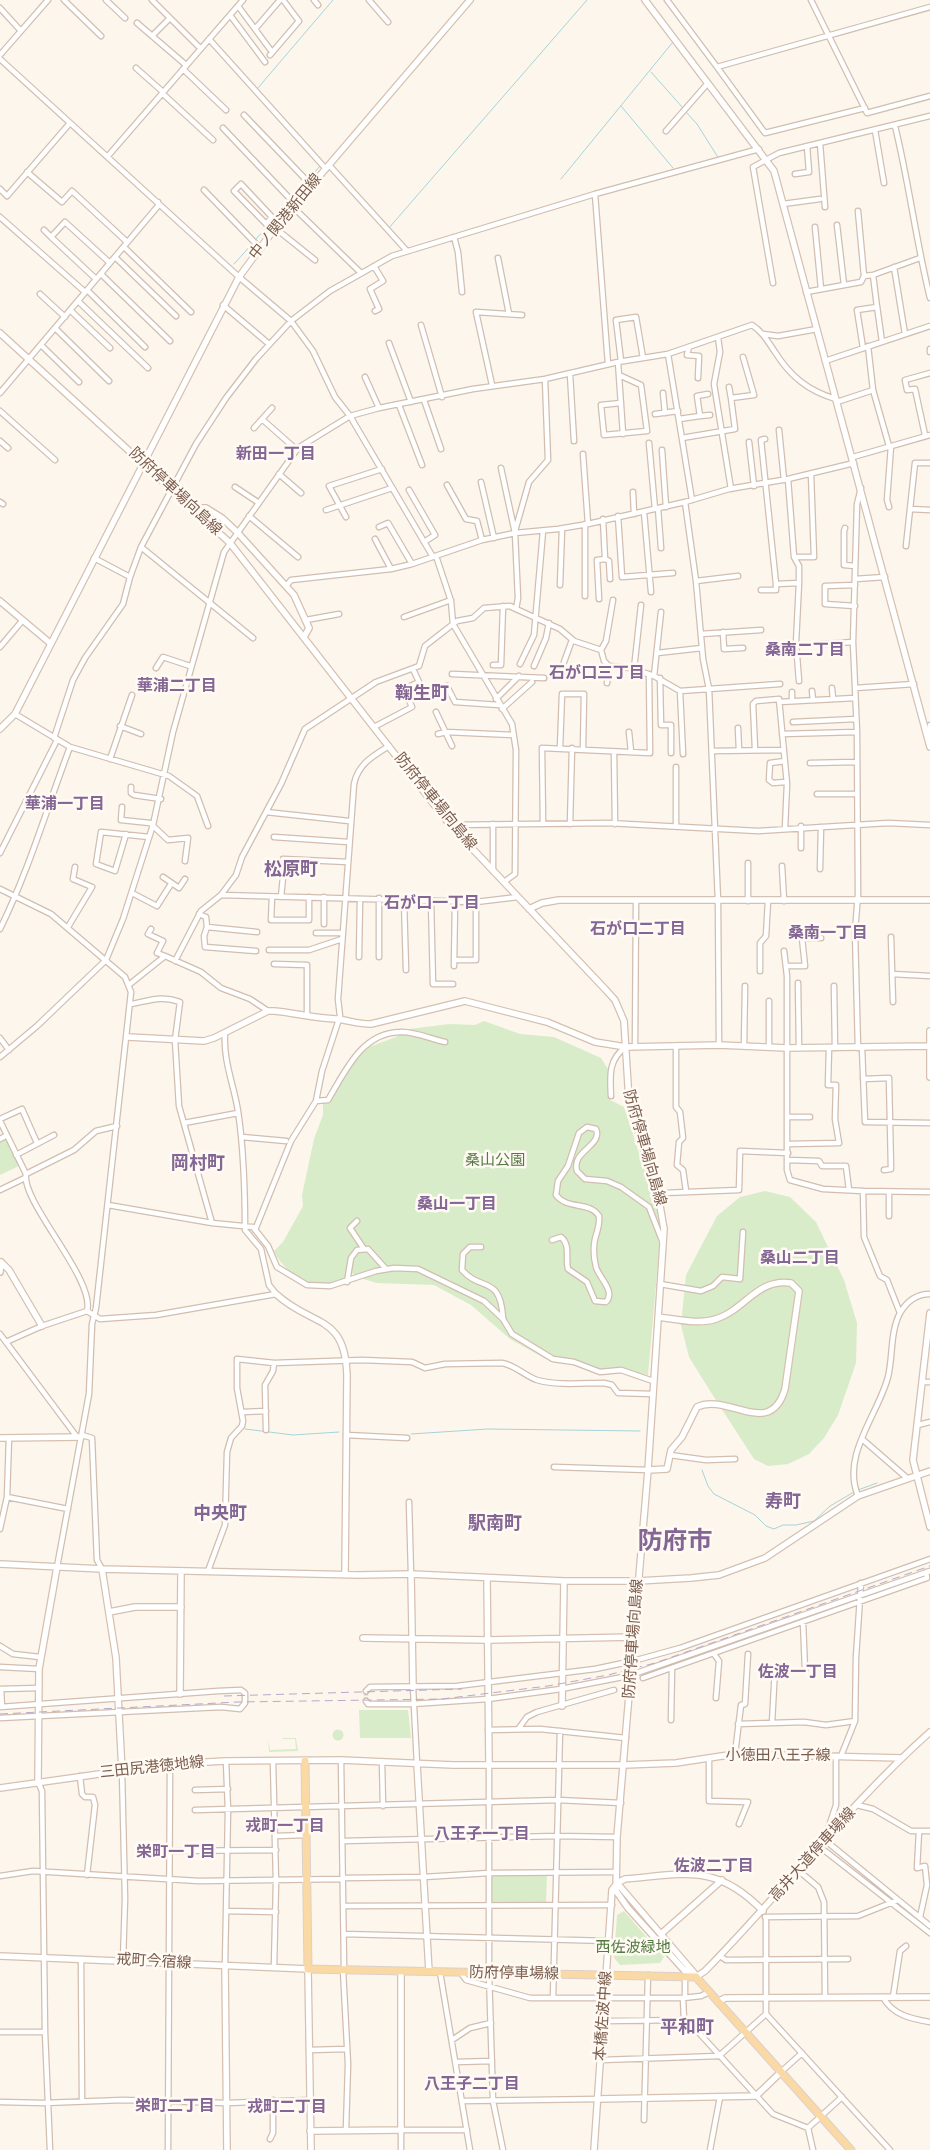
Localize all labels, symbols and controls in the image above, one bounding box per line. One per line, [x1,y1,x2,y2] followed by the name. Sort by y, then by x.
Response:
[246,171,326,263] street label: 中ノ関港新田線
[125,444,225,540] street label: 防府停車場向島線
[236,445,316,465] district label: 新田一丁目
[765,641,845,661] district label: 桑南二丁目
[549,664,645,684] district label: 石が口三丁目
[137,677,217,697] district label: 華浦二丁目
[395,683,449,705] district label: 鞠生町
[390,750,480,854] street label: 防府停車場向島線
[25,795,105,815] district label: 華浦一丁目
[264,859,318,881] district label: 松原町
[384,894,480,914] district label: 石が口一丁目
[590,920,686,940] district label: 石が口二丁目
[788,924,868,944] district label: 桑南一丁目
[619,1088,669,1208] street label: 防府停車場向島線
[465,1152,525,1170] park label: 桑山公園
[171,1153,225,1175] district label: 岡村町
[417,1195,497,1215] district label: 桑山一丁目
[760,1249,840,1269] district label: 桑山二丁目
[765,1491,801,1513] district label: 寿町
[193,1503,247,1525] district label: 中央町
[468,1513,522,1535] district label: 駅南町
[638,1528,712,1558] district label: 防府市
[621,1579,647,1699] street label: 防府停車場向島線
[758,1663,838,1683] district label: 佐波一丁目
[726,1747,830,1765] street label: 小徳田八王子線
[99,1754,205,1782] street label: 三田尻港徳地線
[766,1804,860,1906] street label: 高井大道停車場線
[245,1817,325,1837] district label: 戎町一丁目
[434,1825,530,1845] district label: 八王子一丁目
[136,1843,216,1863] district label: 栄町一丁目
[674,1857,754,1877] district label: 佐波二丁目
[596,1939,670,1957] park label: 西佐波緑地
[116,1951,192,1973] street label: 戒町今宿線
[469,1964,559,1984] street label: 防府停車場線
[592,1970,616,2062] street label: 本橋佐波中線
[660,2017,714,2039] district label: 平和町
[424,2075,520,2095] district label: 八王子二丁目
[135,2097,215,2117] district label: 栄町二丁目
[247,2098,327,2118] district label: 戎町二丁目

